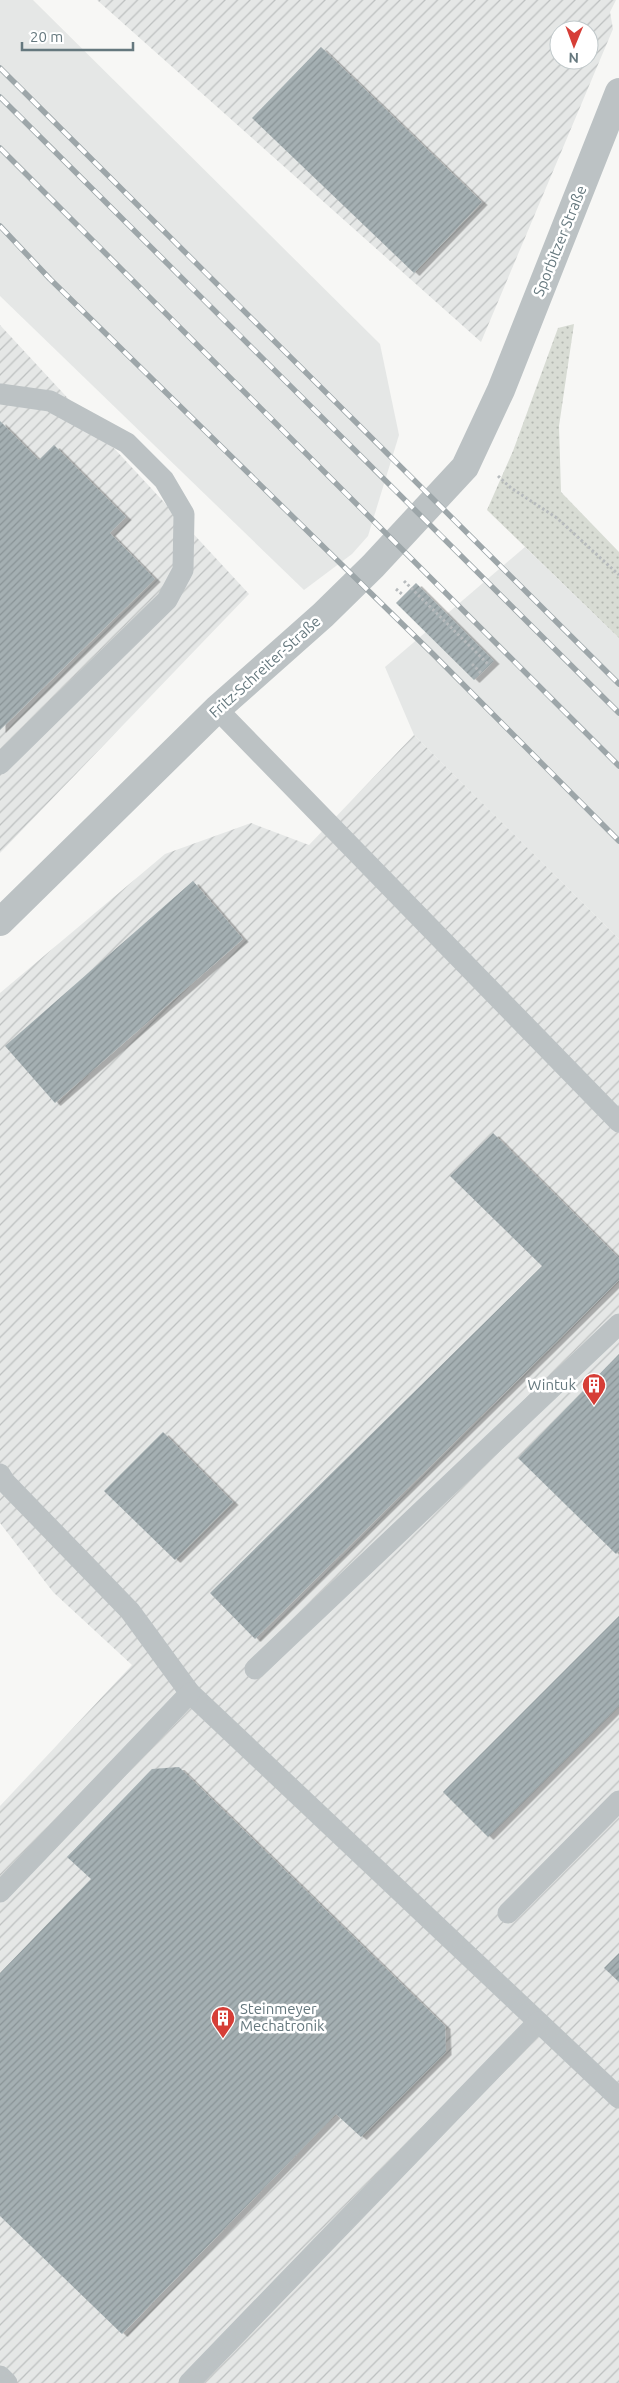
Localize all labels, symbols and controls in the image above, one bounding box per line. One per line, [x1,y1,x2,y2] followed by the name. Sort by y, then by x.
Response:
[22,20,134,52] scale bar
[549,20,599,70] north arrow
[30,28,63,45] text: 20 m
[568,50,579,66] text: N
[530,183,590,299] street label: Sporbitzer Straße
[206,612,324,721] street label: Fritz-Schreiter-Straße
[581,1372,607,1406] building icon: Wintuk
[528,1376,576,1393] place label: Wintuk
[240,2000,325,2034] place label: Steinmeyer Mechatronik
[210,2005,236,2039] building icon: Steinmeyer Mechatronik

